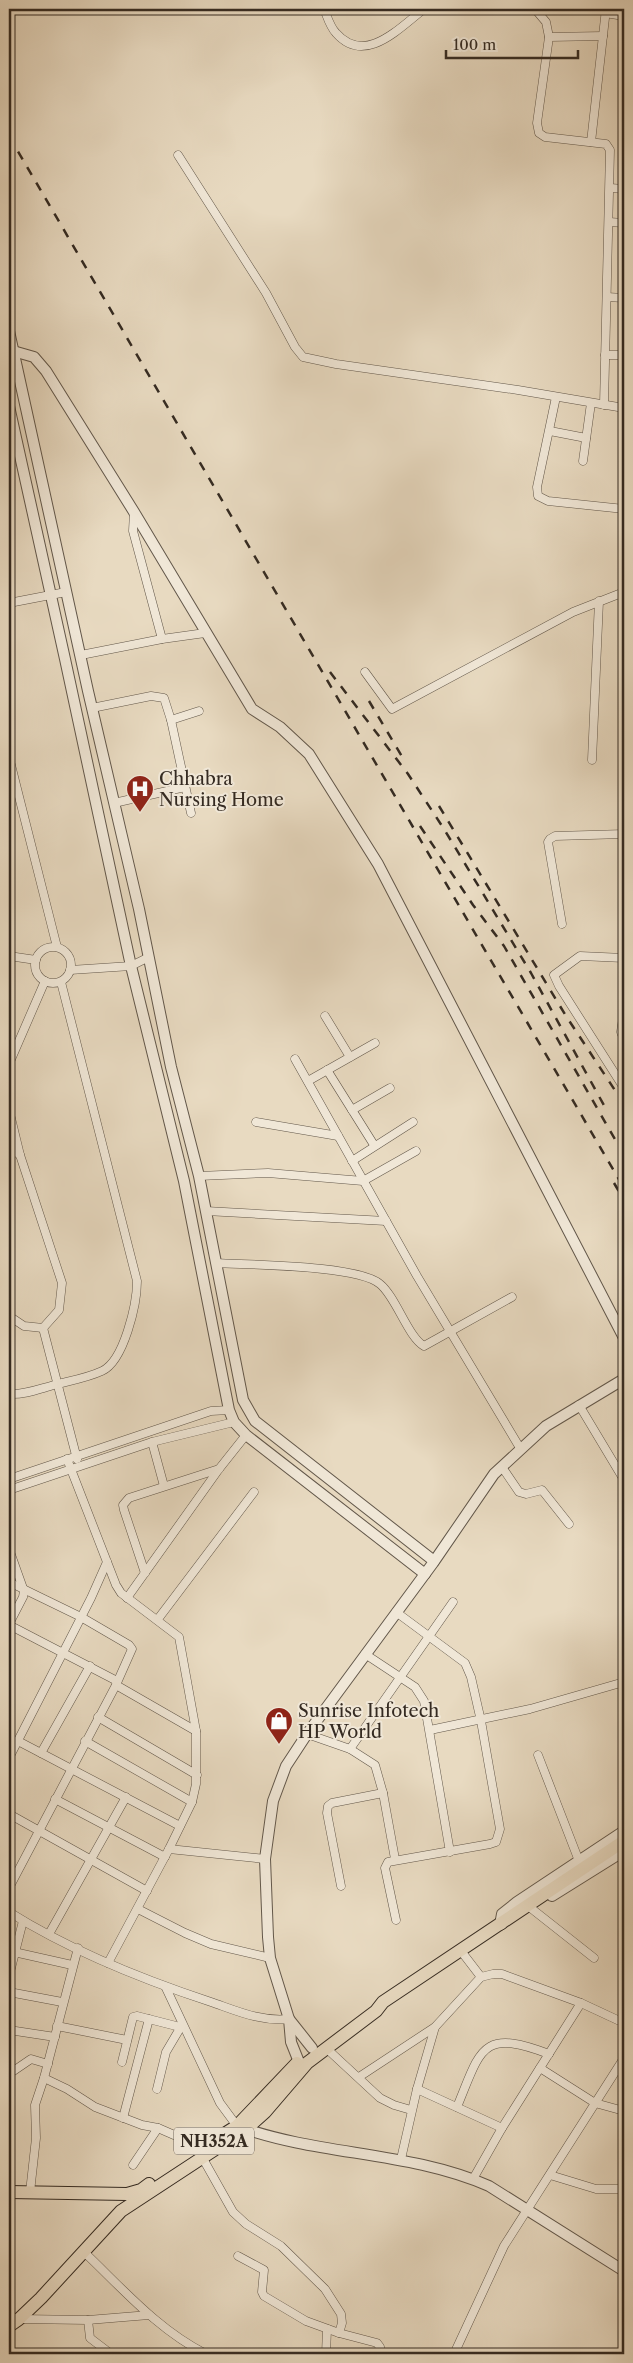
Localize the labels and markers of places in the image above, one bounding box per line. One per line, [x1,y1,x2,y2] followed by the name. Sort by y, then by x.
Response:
[159,768,284,811] place label: Chhabra Nursing Home
[125,774,155,813] hospital icon: Chhabra Nursing Home
[298,1700,439,1743] place label: Sunrise Infotech HP World
[264,1706,294,1745] shop icon: Sunrise Infotech HP World

